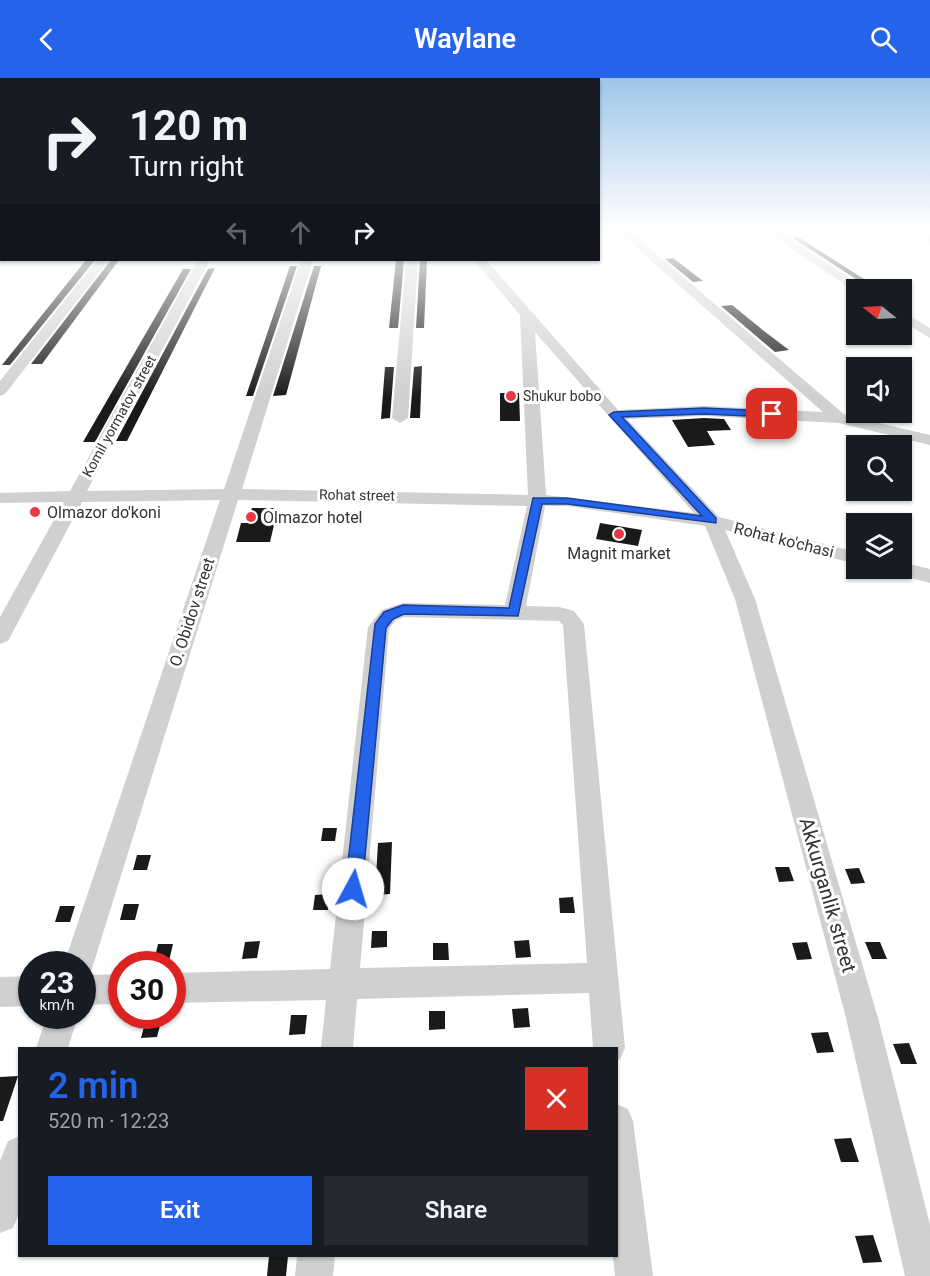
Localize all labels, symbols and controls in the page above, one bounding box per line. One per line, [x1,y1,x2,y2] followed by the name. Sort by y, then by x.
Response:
[30,23,63,56] icon: back
[414,23,516,55] text: Waylane
[867,23,900,56] icon: search
[129,101,248,150] text: 120 m
[30,102,108,180] icon: right
[129,151,244,183] text: Turn right
[221,216,254,249] icon: left
[284,216,317,249] icon: ahead
[347,216,380,249] icon: right
[846,279,912,345] north arrow
[846,279,912,579] map controls
[79,352,159,480] street label: Komil yormatov street
[846,357,912,423] button: sound
[523,388,601,404] place label: Shukur bobo
[746,388,797,439] pin
[504,389,518,403] marker: Shukur bobo
[755,397,788,430] icon: arrive
[846,435,912,501] button: search
[319,486,395,504] street label: Rohat street
[47,503,161,522] place label: Olmazor do'koni
[28,505,42,519] marker: Olmazor do'koni
[263,508,363,527] place label: Olmazor hotel
[244,510,258,524] marker: Olmazor hotel
[846,513,912,579] button: layers
[732,518,836,562] street label: Rohat ko'chasi
[612,527,626,541] marker: Magnit market
[567,544,671,563] place label: Magnit market
[166,555,218,669] street label: O. Obidov street
[794,815,862,975] street label: Akkurganlik street
[321,857,385,921] position arrow
[108,951,186,1029] speed limit sign: 30
[40,965,74,1000] text: 23
[39,996,75,1014] text: km/h
[48,1065,138,1107] text: 2 min
[525,1067,588,1130] button: close
[48,1109,169,1133] text: 520 m · 12:23
[48,1176,312,1245] button: Exit
[324,1176,588,1245] button: Share

